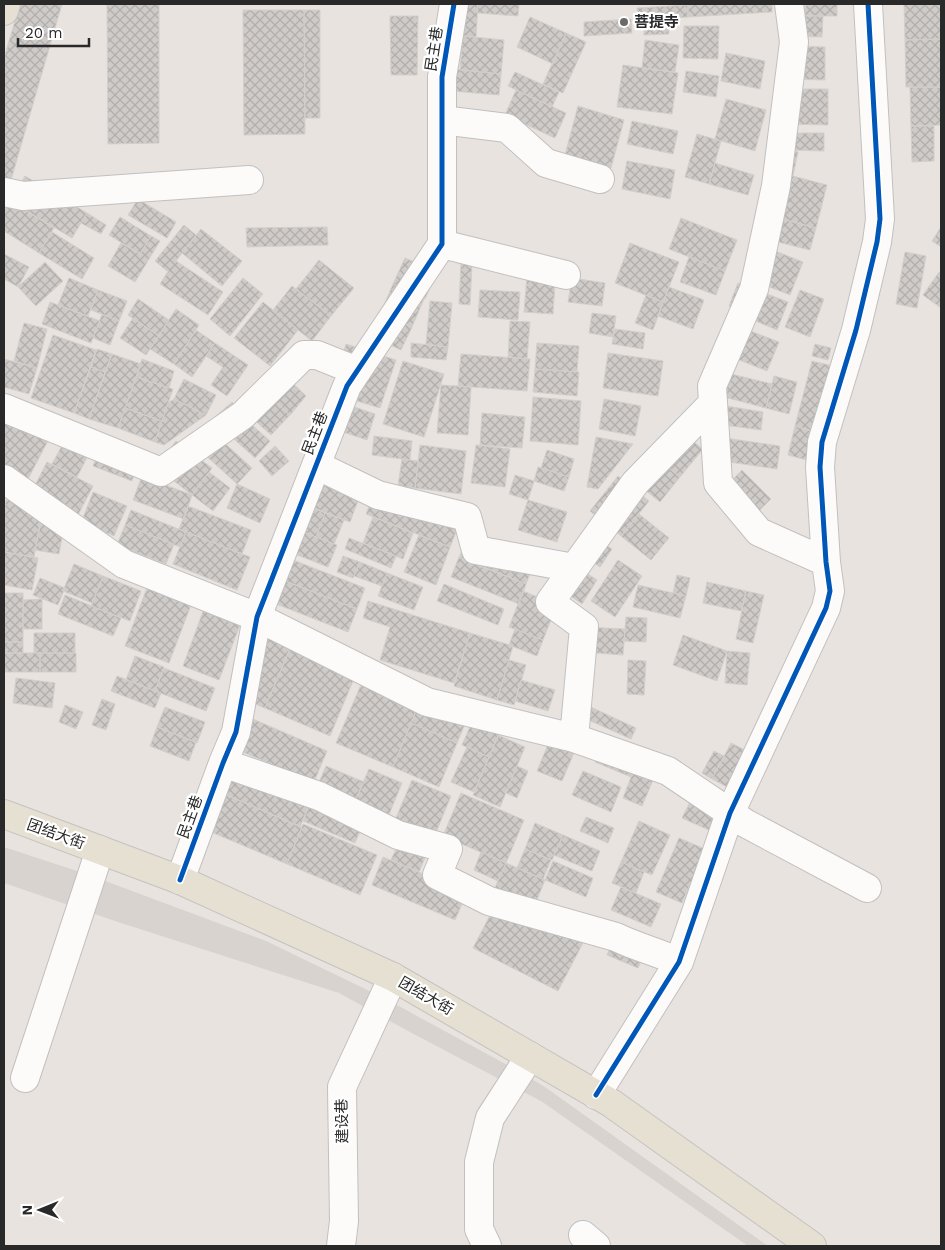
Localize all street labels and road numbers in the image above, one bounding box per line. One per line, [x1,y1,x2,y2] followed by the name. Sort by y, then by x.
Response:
[422,25,446,73] street label: 民主巷
[299,409,331,457] street label: 民主巷
[174,793,206,841] street label: 民主巷
[25,815,87,853] street label: 团结大街
[396,973,456,1019] street label: 团结大街
[333,1098,351,1144] street label: 建设巷

